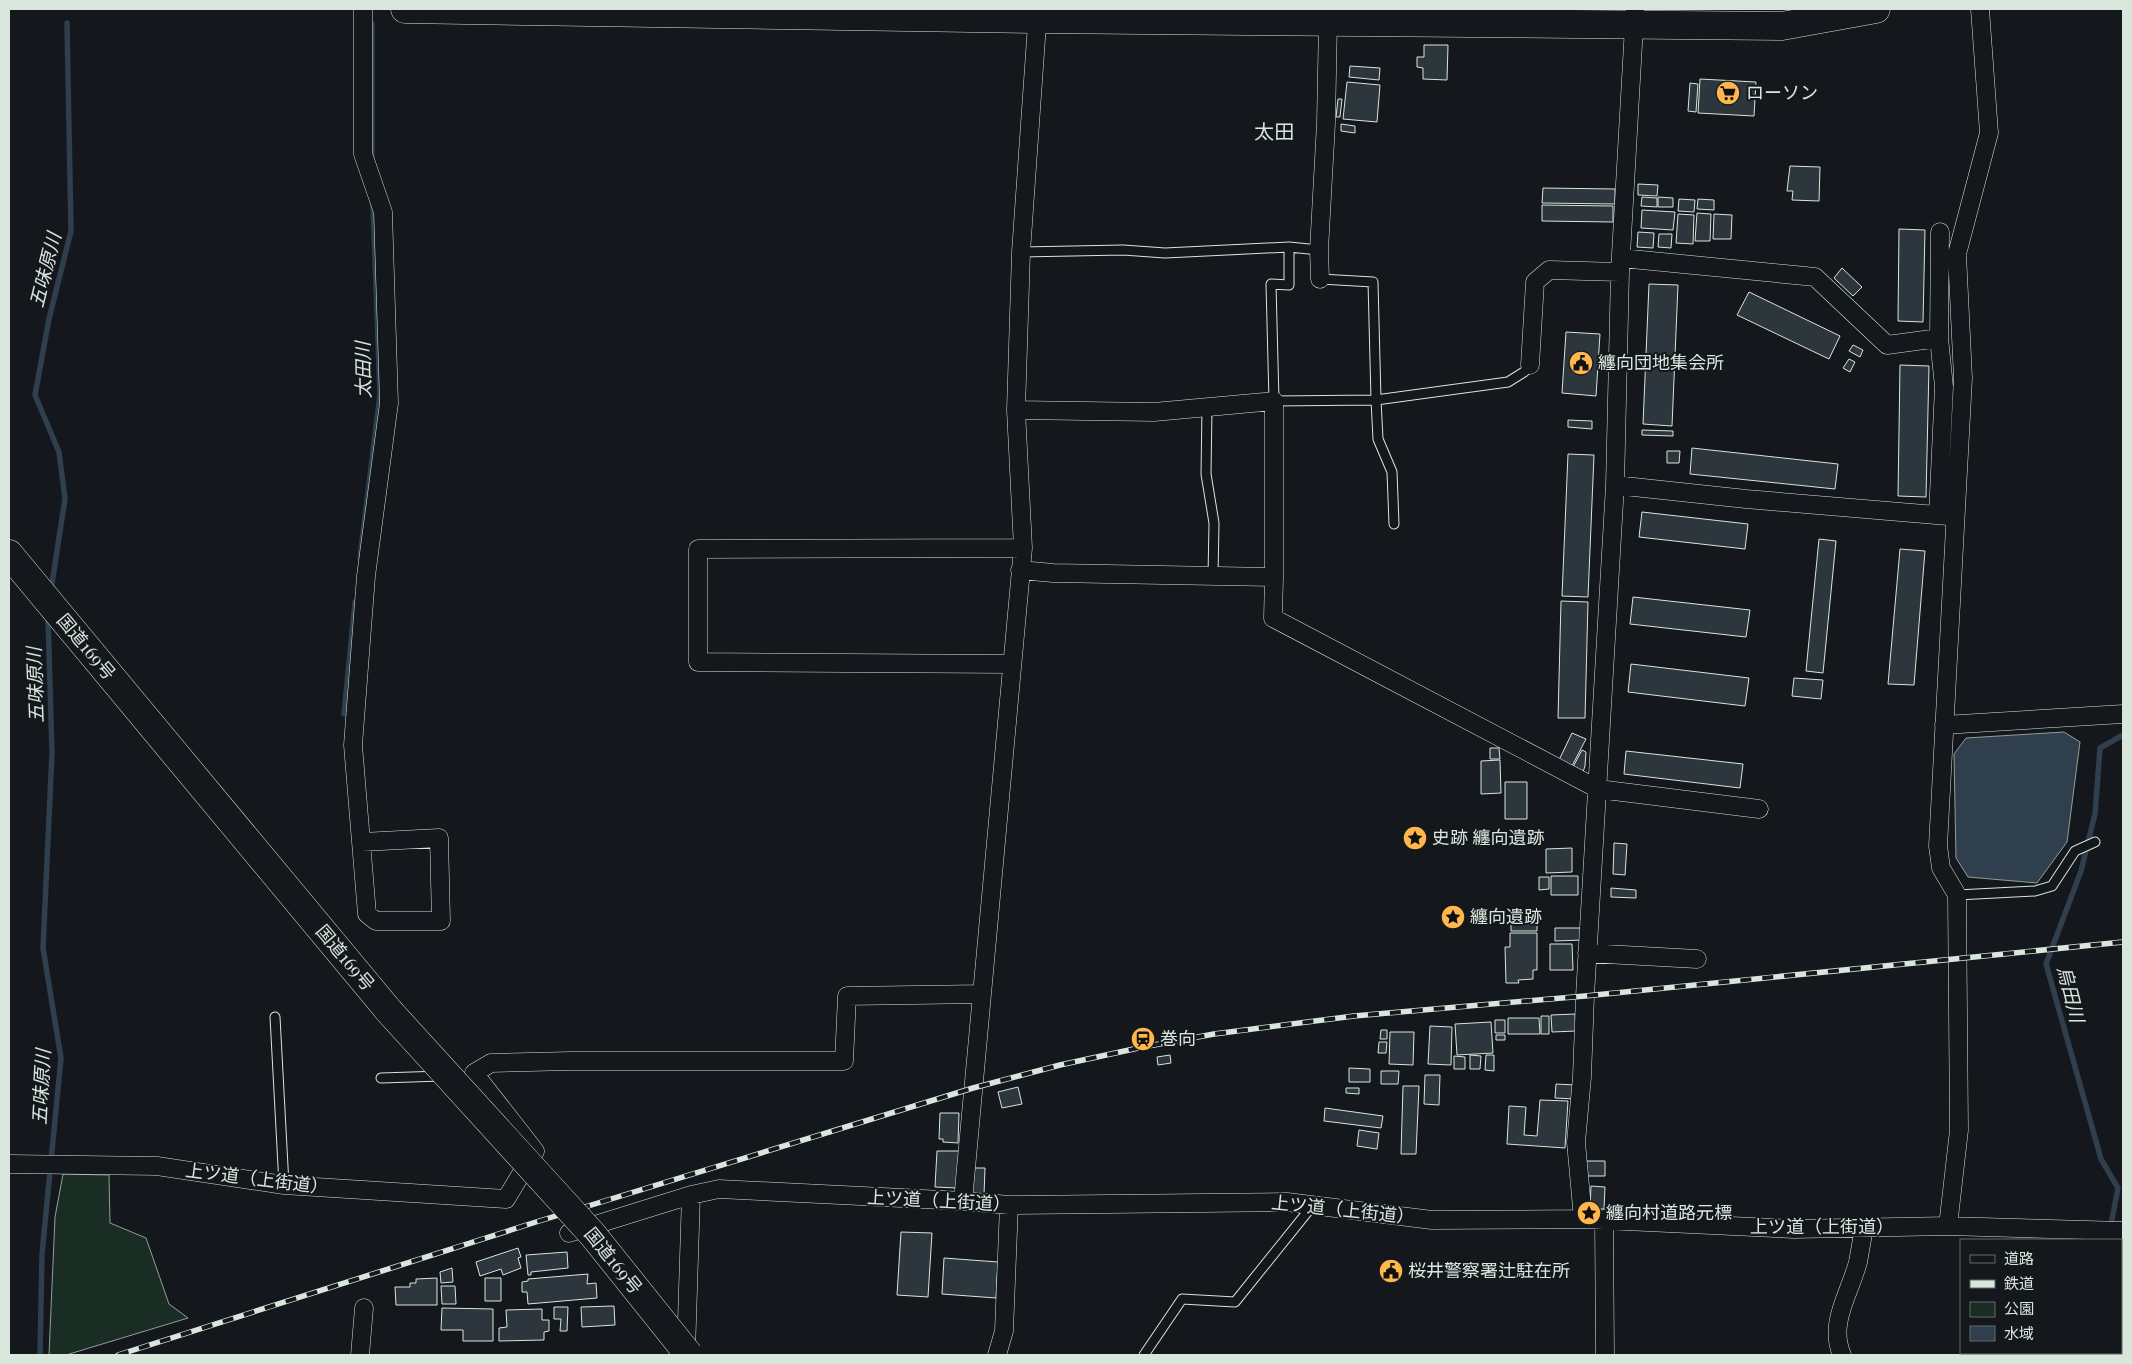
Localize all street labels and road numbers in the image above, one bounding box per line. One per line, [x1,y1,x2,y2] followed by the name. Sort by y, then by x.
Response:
[52,608,121,684] street label: 国道169号
[311,919,380,995] street label: 国道169号
[184,1157,330,1199] street label: 上ツ道（上街道）
[867,1184,1012,1216] street label: 上ツ道（上街道）
[1270,1190,1416,1228] street label: 上ツ道（上街道）
[1750,1214,1894,1238] street label: 上ツ道（上街道）
[580,1222,648,1299] street label: 国道169号

